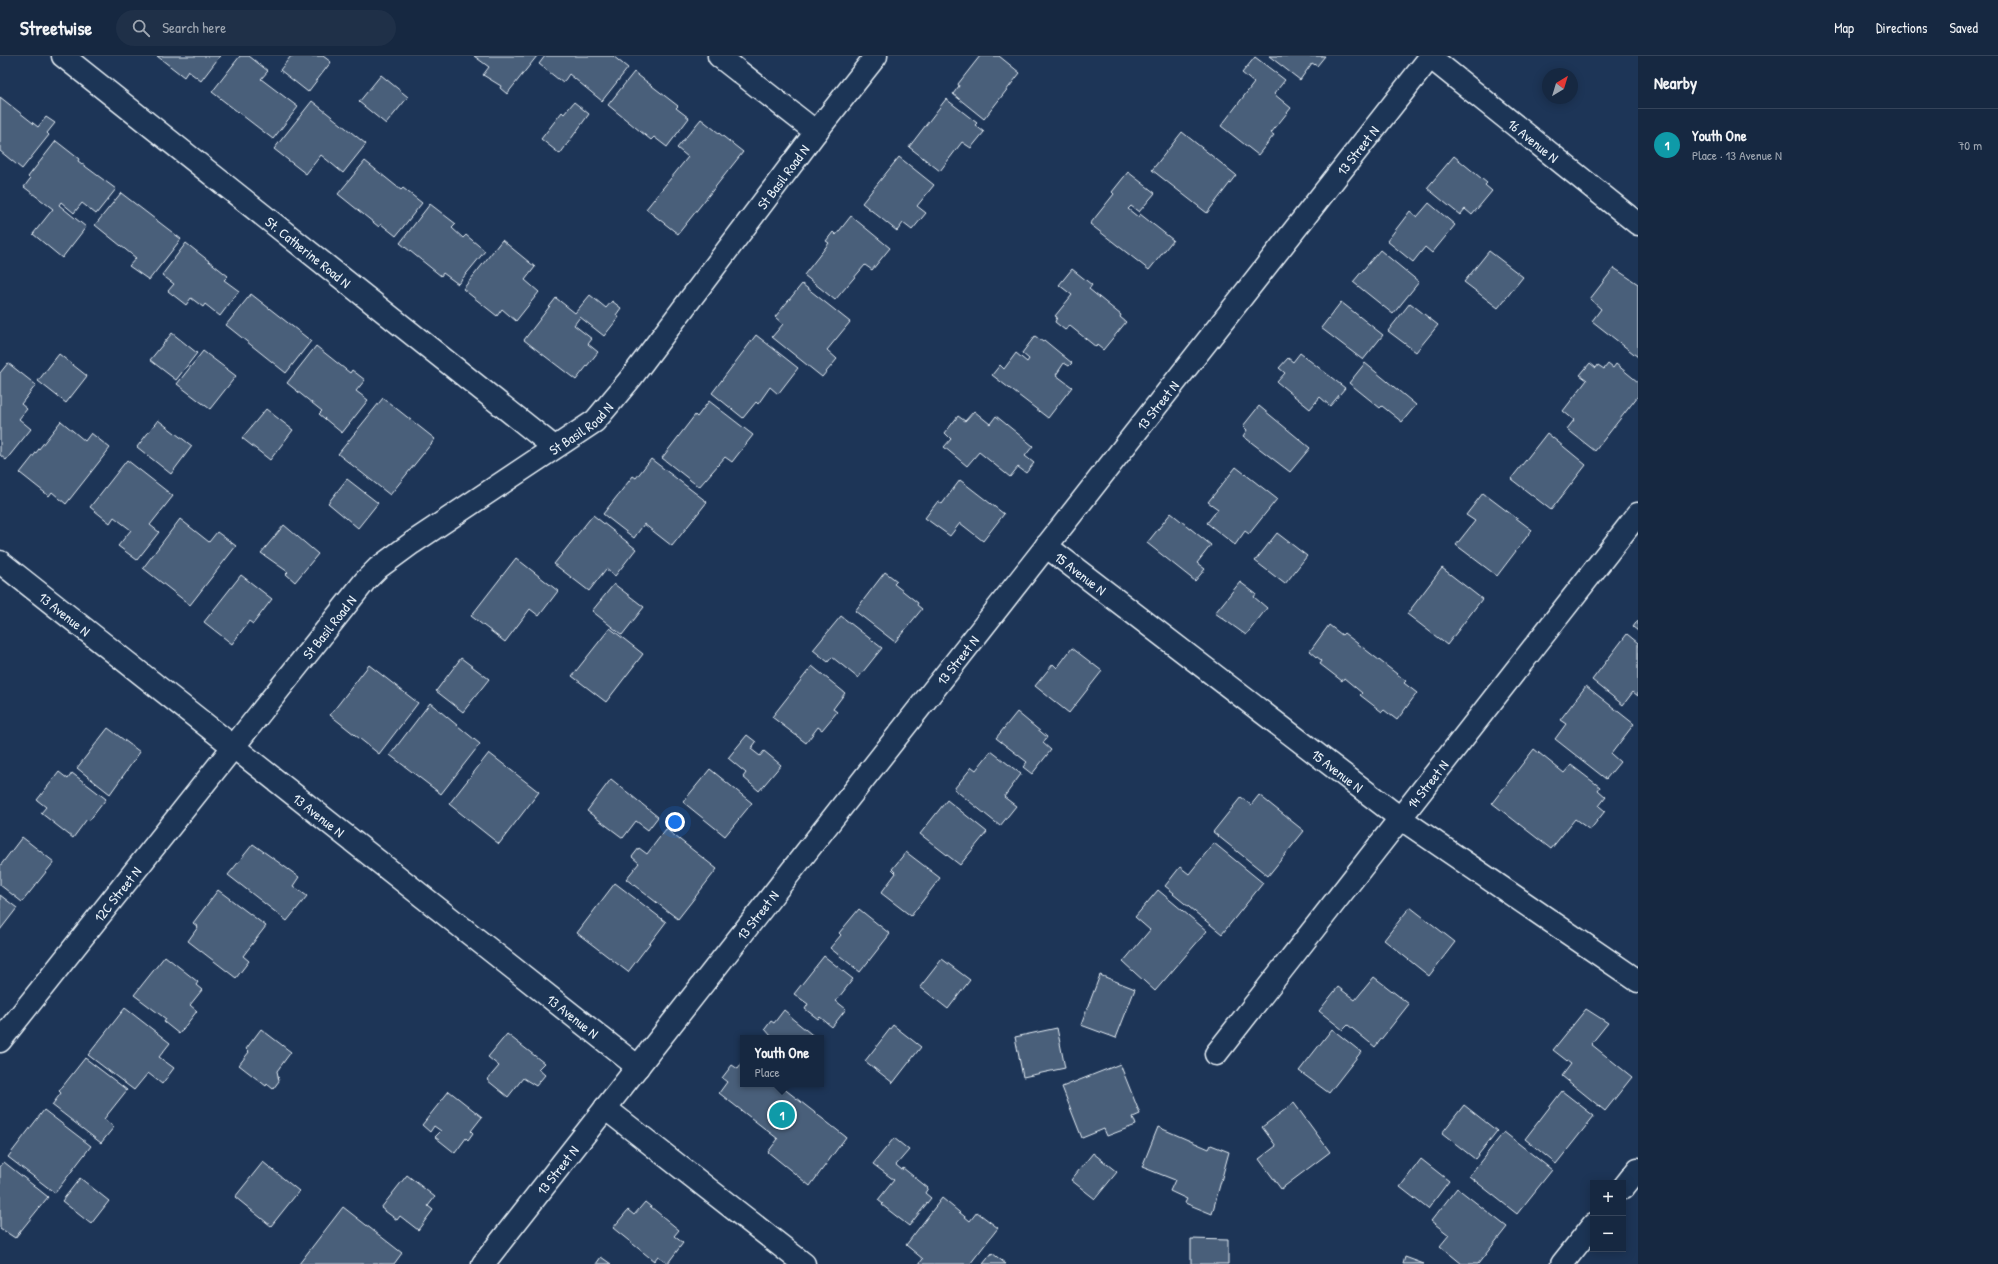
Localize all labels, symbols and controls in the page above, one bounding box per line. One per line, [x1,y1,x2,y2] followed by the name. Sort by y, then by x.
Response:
[116,10,396,46] search box
[20,15,92,41] text: Streetwise
[130,17,152,39] icon: search
[162,17,226,38] text: Search here
[1834,18,1854,37] text: Map
[1876,18,1927,37] text: Directions
[1949,18,1978,37] text: Saved
[1542,68,1578,104] north arrow
[1654,71,1697,94] text: Nearby
[1504,114,1563,167] street label: 16 Avenue N
[1332,121,1383,179] street label: 13 Street N
[1692,125,1747,146] text: Youth One
[1665,136,1669,154] text: 1
[1958,136,1982,154] text: 70 m
[752,140,813,213] street label: St Basil Road N
[1692,146,1782,164] text: Place · 13 Avenue N
[262,212,355,292] street label: St. Catherine Road N
[1132,376,1183,434] street label: 13 Street N
[545,398,617,459] street label: St Basil Road N
[1051,547,1111,599] street label: 15 Avenue N
[35,587,95,640] street label: 13 Avenue N
[298,591,360,662] street label: St Basil Road N
[932,631,982,688] street label: 13 Street N
[1308,744,1368,796] street label: 15 Avenue N
[1402,755,1452,812] street label: 14 Street N
[289,788,349,841] street label: 13 Avenue N
[665,812,685,832] your location
[89,862,145,925] street label: 12C Street N
[732,886,782,943] street label: 13 Street N
[543,989,603,1042] street label: 13 Avenue N
[740,1035,824,1087] popup
[755,1042,809,1063] text: Youth One
[755,1063,780,1081] text: Place
[769,1100,795,1130] pin: 1
[532,1141,582,1198] street label: 13 Street N
[1590,1180,1626,1252] map controls
[1590,1180,1626,1216] button: +
[1590,1216,1626,1252] button: −

